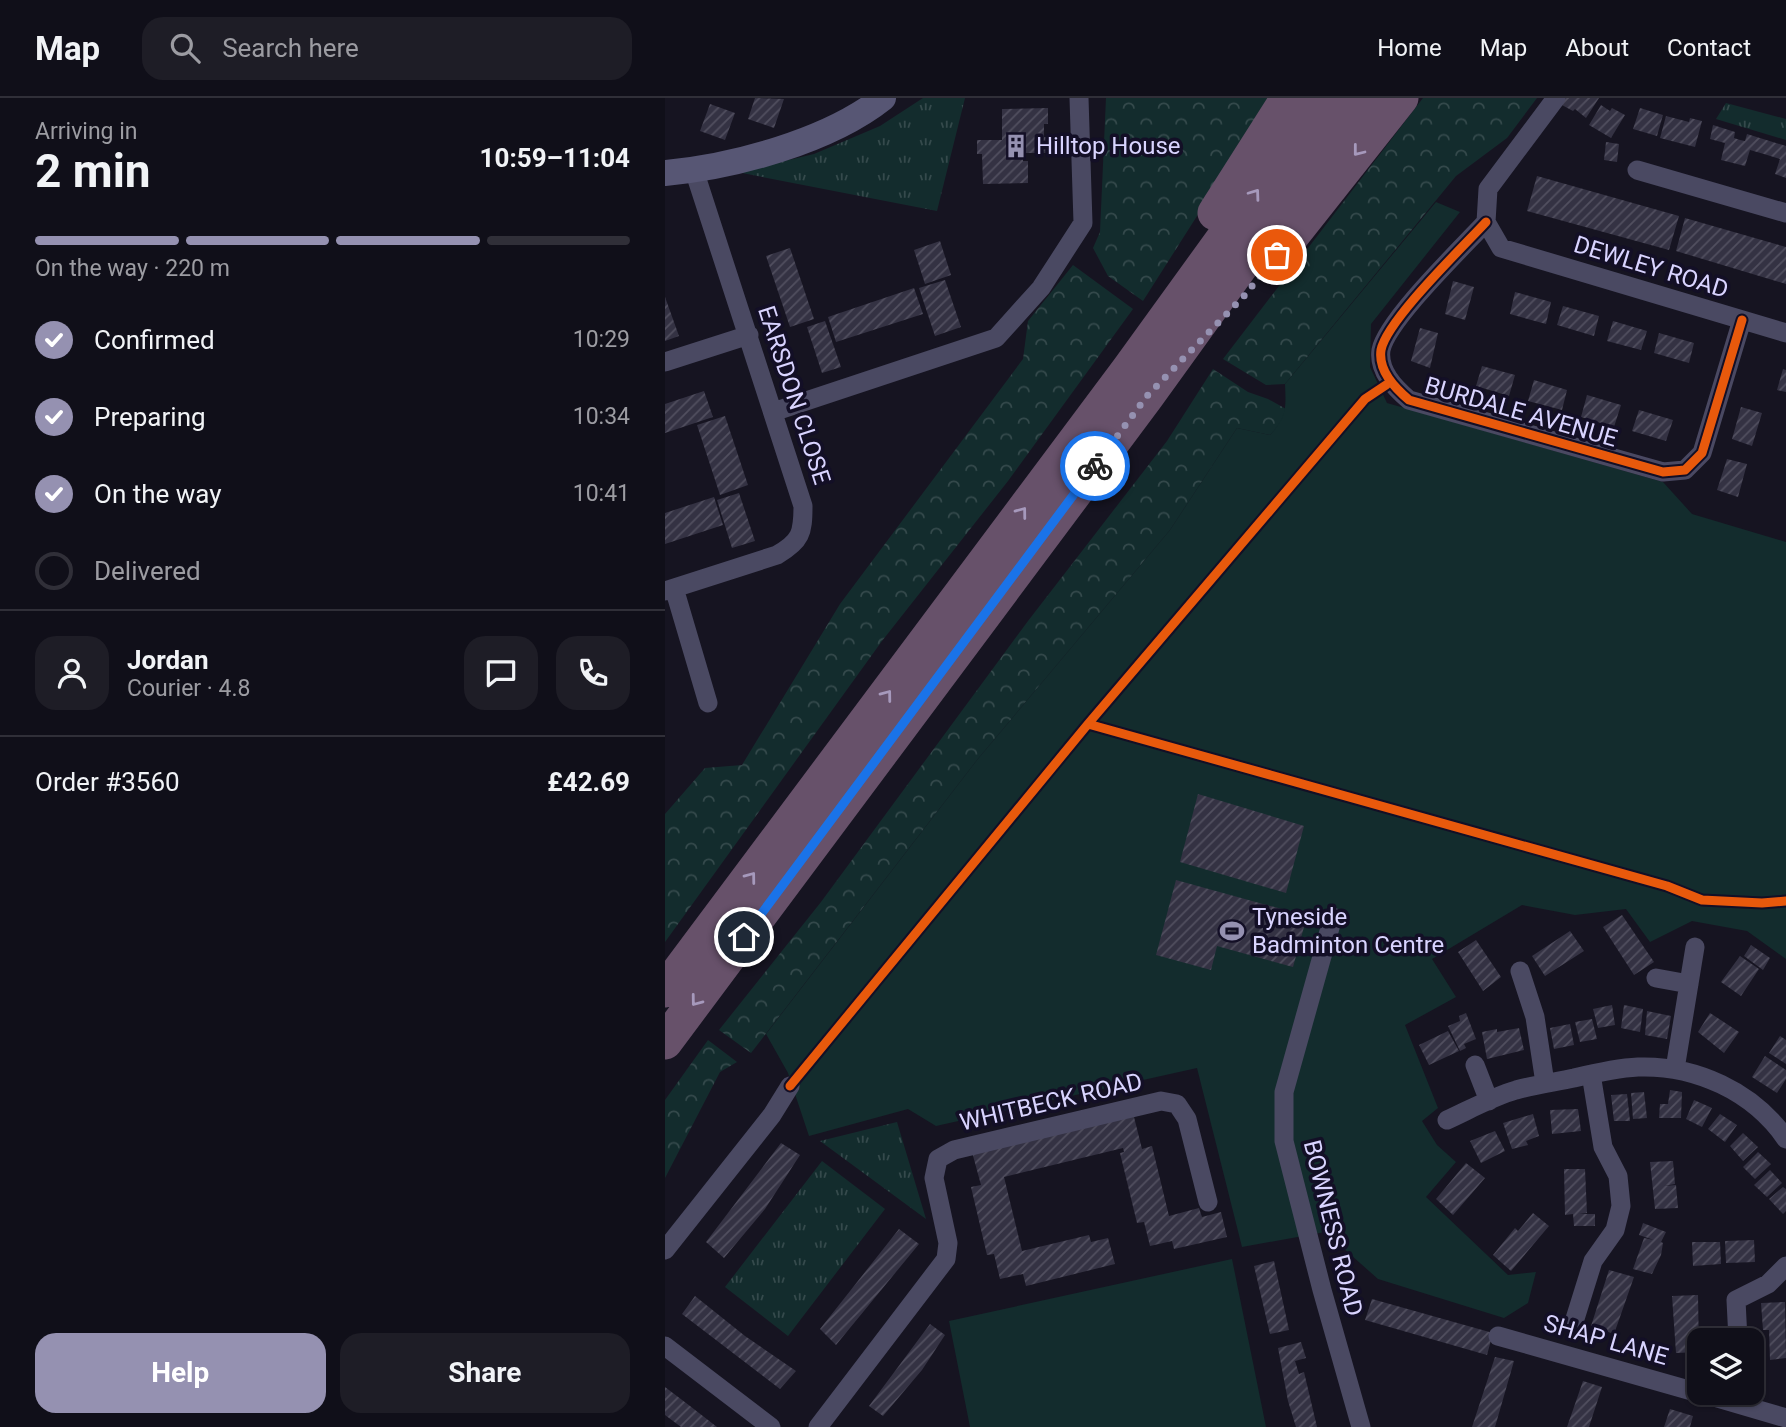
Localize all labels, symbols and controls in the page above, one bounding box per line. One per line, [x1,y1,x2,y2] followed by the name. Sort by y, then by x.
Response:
[142,17,632,80] search box
[35,29,100,68] text: Map
[166,29,204,67] icon: search
[222,33,359,63] text: Search here
[1377,34,1442,62] text: Home
[1480,34,1527,62] text: Map
[1565,34,1629,62] text: About
[1667,34,1751,62] text: Contact
[35,118,138,145] text: Arriving in
[1002,132,1030,160] building icon: Hilltop House
[1036,132,1181,160] place label: Hilltop House
[480,143,630,173] text: 10:59–11:04
[1354,143,1367,156] one-way arrow
[35,144,151,198] text: 2 min
[1247,189,1259,202] one-way arrow
[1247,225,1307,285] pin
[1570,230,1732,304] street label: DEWLEY ROAD
[1258,236,1296,274] icon: bag
[35,255,230,282] text: On the way · 220 m
[752,302,836,488] street label: EARSDON CLOSE
[35,321,73,359] icon: check
[94,325,215,355] text: Confirmed
[573,326,630,353] text: 10:29
[1422,371,1620,453] street label: BURDALE AVENUE
[35,398,73,436] icon: check
[94,402,206,432] text: Preparing
[573,403,630,430] text: 10:34
[1060,431,1130,501] courier
[1076,447,1114,485] icon: bike
[35,475,73,513] icon: check
[94,479,222,509] text: On the way
[573,480,630,507] text: 10:41
[1014,507,1027,520] one-way arrow
[94,556,201,586] text: Delivered
[35,636,109,710] button: person
[464,636,538,710] button: chat
[556,636,630,710] button: phone
[127,645,209,675] text: Jordan
[127,675,250,702] text: Courier · 4.8
[878,690,891,702] one-way arrow
[35,767,180,797] text: Order #3560
[547,767,630,797] text: £42.69
[742,872,755,885] one-way arrow
[1252,903,1444,959] place label: Tyneside Badminton Centre
[714,907,774,967] pin
[1218,917,1246,945] sports icon: Tyneside Badminton Centre
[725,918,763,956] icon: home
[692,993,705,1005] one-way arrow
[957,1067,1145,1137] street label: WHITBECK ROAD
[1298,1137,1368,1319] street label: BOWNESS ROAD
[1541,1309,1671,1371] street label: SHAP LANE
[1687,1328,1764,1405] map controls
[1687,1328,1764,1405] button: layers
[35,1333,326,1413] button: Help
[340,1333,630,1413] button: Share

